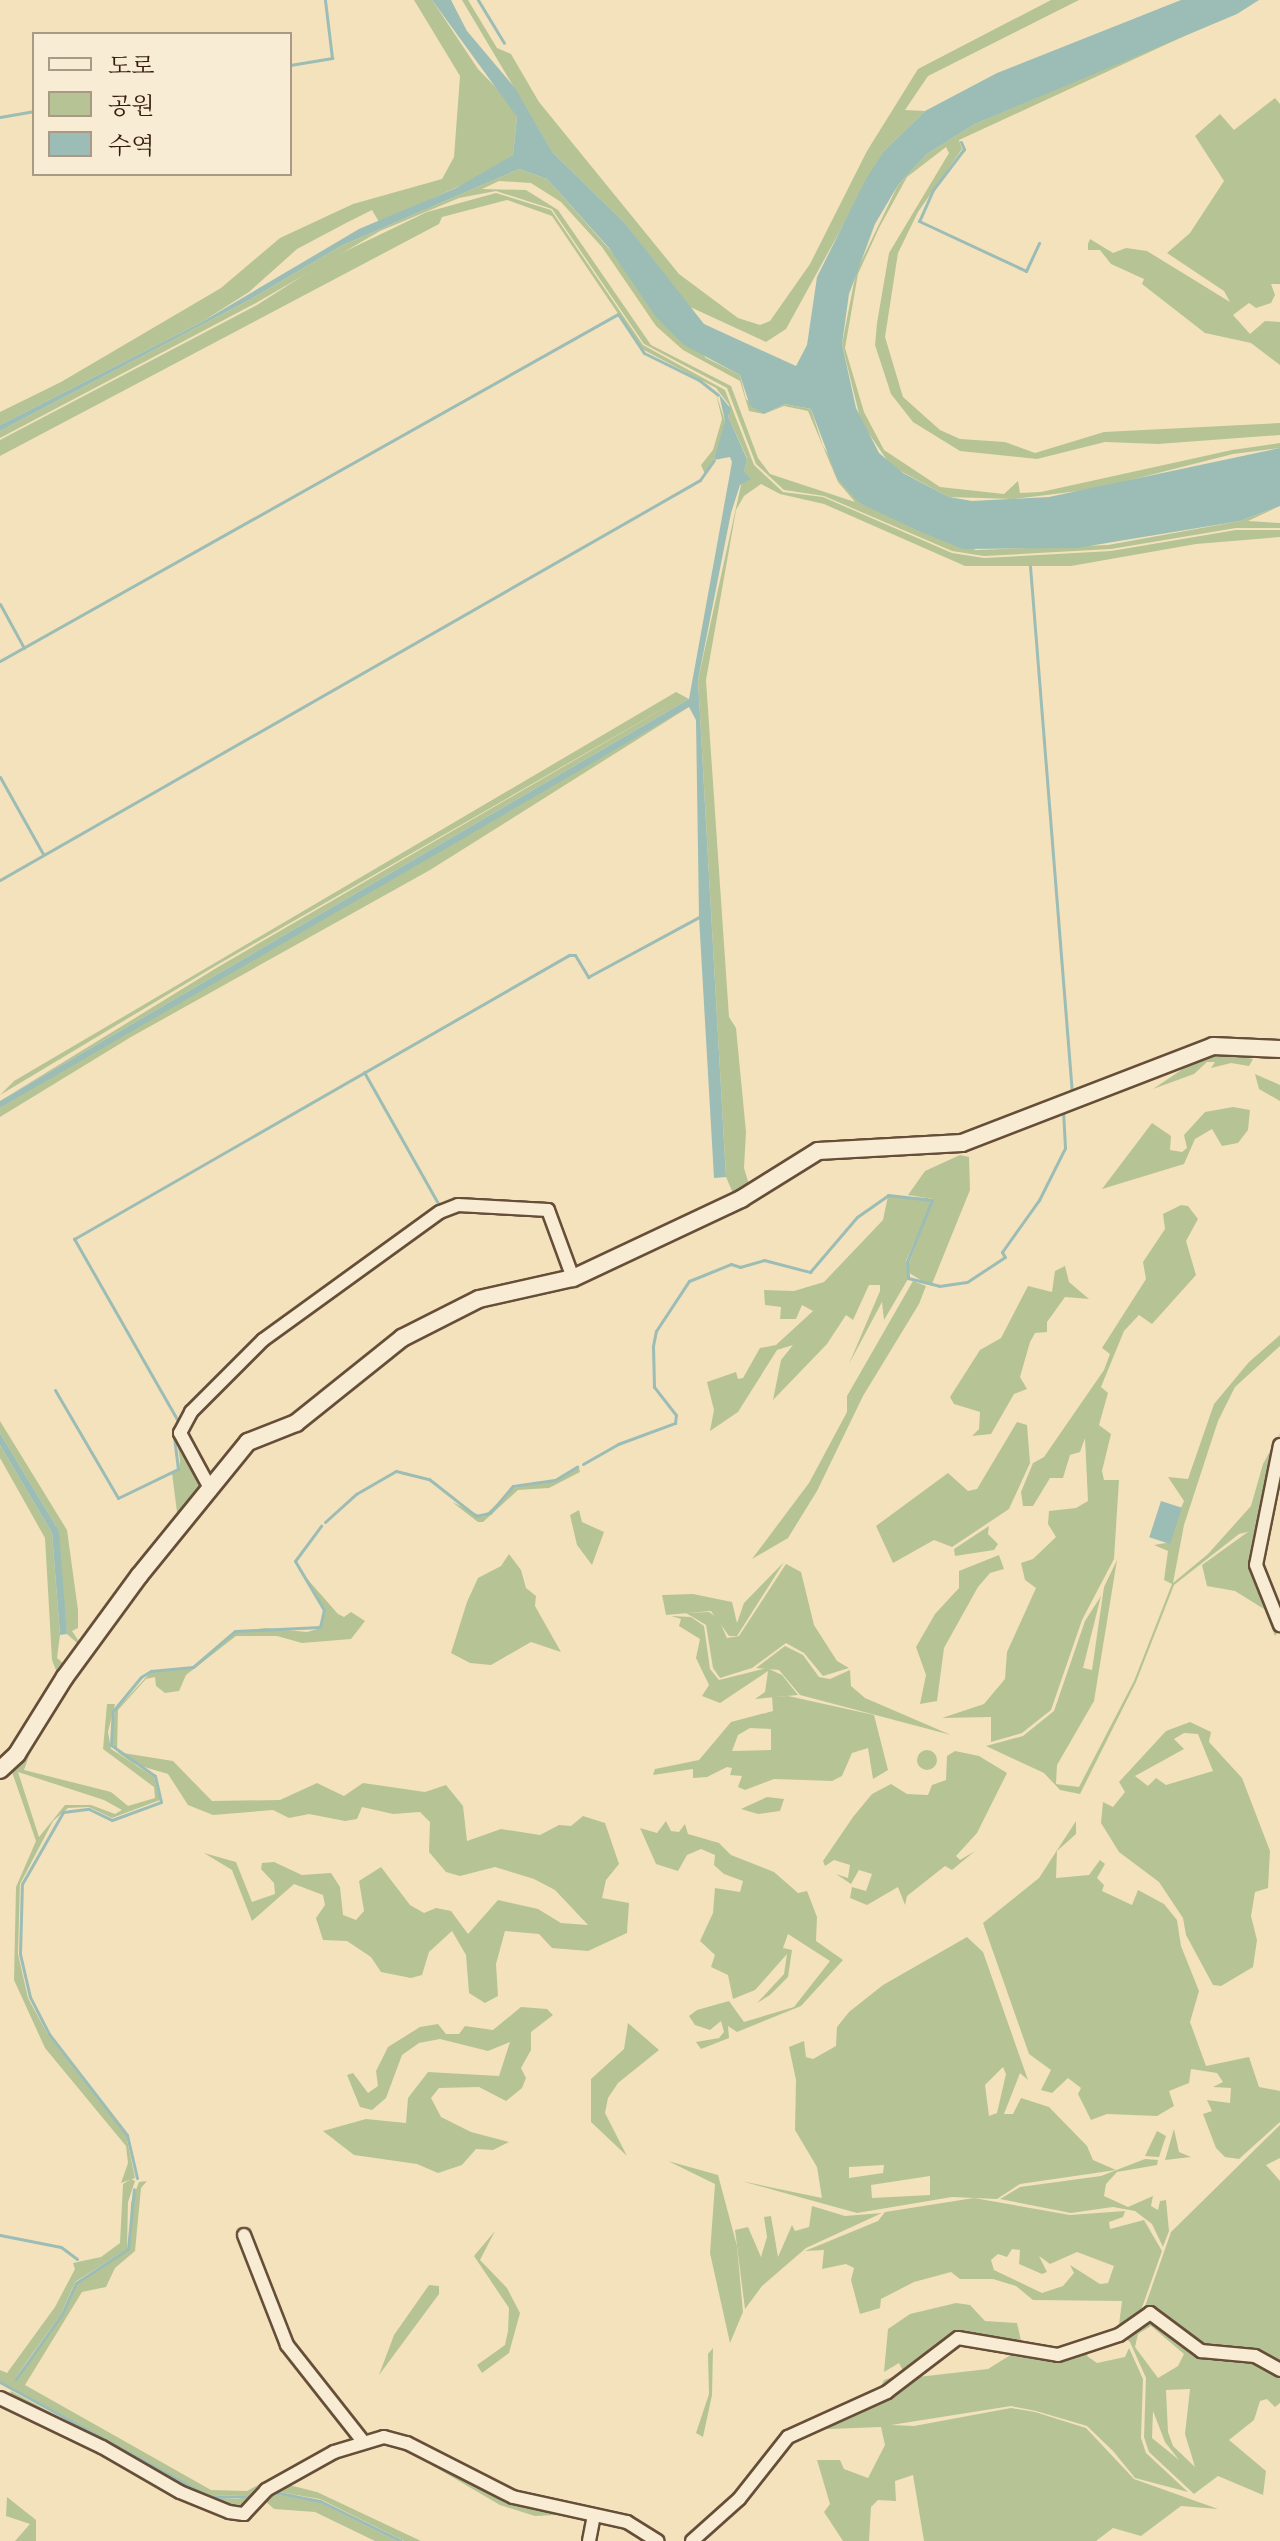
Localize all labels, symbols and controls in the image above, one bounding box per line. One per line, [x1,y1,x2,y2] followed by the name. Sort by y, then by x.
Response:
[32,32,292,176] legend
[108,52,154,82] text: 도로
[108,92,154,122] text: 공원
[108,132,154,162] text: 수역

